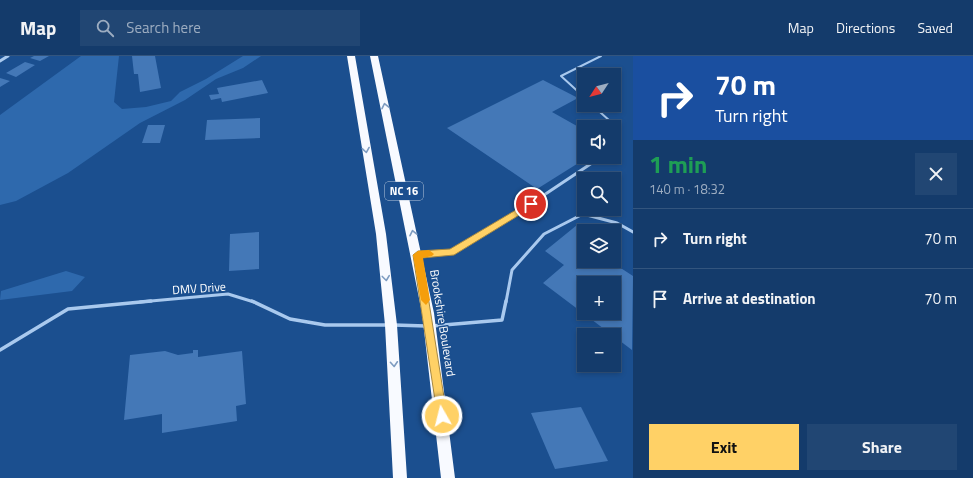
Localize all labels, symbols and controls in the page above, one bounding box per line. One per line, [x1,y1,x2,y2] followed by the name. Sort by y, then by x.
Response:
[80,10,360,46] search box
[20,13,56,42] text: Map
[126,16,201,39] text: Search here
[94,17,116,39] icon: search
[788,17,814,38] text: Map
[836,17,895,38] text: Directions
[917,17,953,38] text: Saved
[715,63,776,106] text: 70 m
[577,68,621,112] north arrow
[577,68,621,372] map controls
[649,72,701,124] icon: right
[715,102,788,129] text: Turn right
[381,103,389,109] one-way arrow
[577,120,621,164] button: sound
[649,146,707,182] text: 1 min
[362,147,370,153] one-way arrow
[915,153,957,195] button: close
[577,172,621,216] button: search
[649,179,725,199] text: 140 m · 18:32
[385,182,423,200] road number: NC 16
[514,187,548,221] pin
[520,193,542,215] icon: arrive
[577,224,621,268] button: layers
[683,227,747,250] text: Turn right
[924,227,957,250] text: 70 m
[649,228,671,250] icon: right
[410,230,418,236] one-way arrow
[425,268,461,378] street label: Brookshire Boulevard
[381,275,390,281] one-way arrow
[577,276,621,320] button: +
[172,277,226,299] street label: DMV Drive
[683,287,816,310] text: Arrive at destination
[924,287,957,310] text: 70 m
[649,288,671,310] icon: arrive
[577,328,621,372] button: −
[389,361,398,367] one-way arrow
[421,395,463,437] position arrow
[649,424,799,470] button: Exit
[807,424,957,470] button: Share

